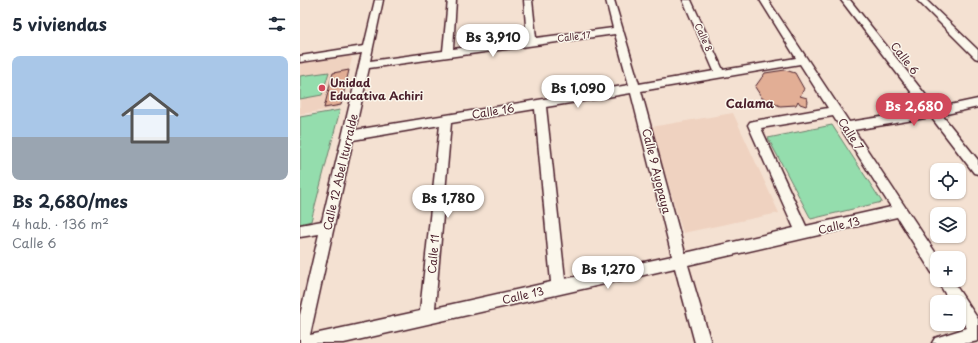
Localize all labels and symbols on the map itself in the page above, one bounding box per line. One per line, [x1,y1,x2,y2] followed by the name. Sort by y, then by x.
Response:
[691,20,717,54] street label: Calle 8
[452,24,534,58] pin: Bs 3,910
[556,27,592,45] street label: Calle 17
[887,38,923,78] street label: Calle 6
[330,74,423,104] place label: Unidad Educativa Achiri
[537,75,619,109] pin: Bs 1,090
[317,83,327,93] marker: Unidad Educativa Achiri
[873,93,955,127] pin: Bs 2,680
[726,94,775,112] district label: Calama
[470,99,516,123] street label: Calle 16
[318,112,362,232] street label: Calle 12 Abel Iturralde
[834,114,868,154] street label: Calle 7
[638,127,676,215] street label: Calle 9 Ayopaya
[407,185,489,219] pin: Bs 1,780
[816,212,862,238] street label: Calle 13
[423,234,443,274] street label: Calle 11
[567,256,649,290] pin: Bs 1,270
[500,282,546,308] street label: Calle 13

